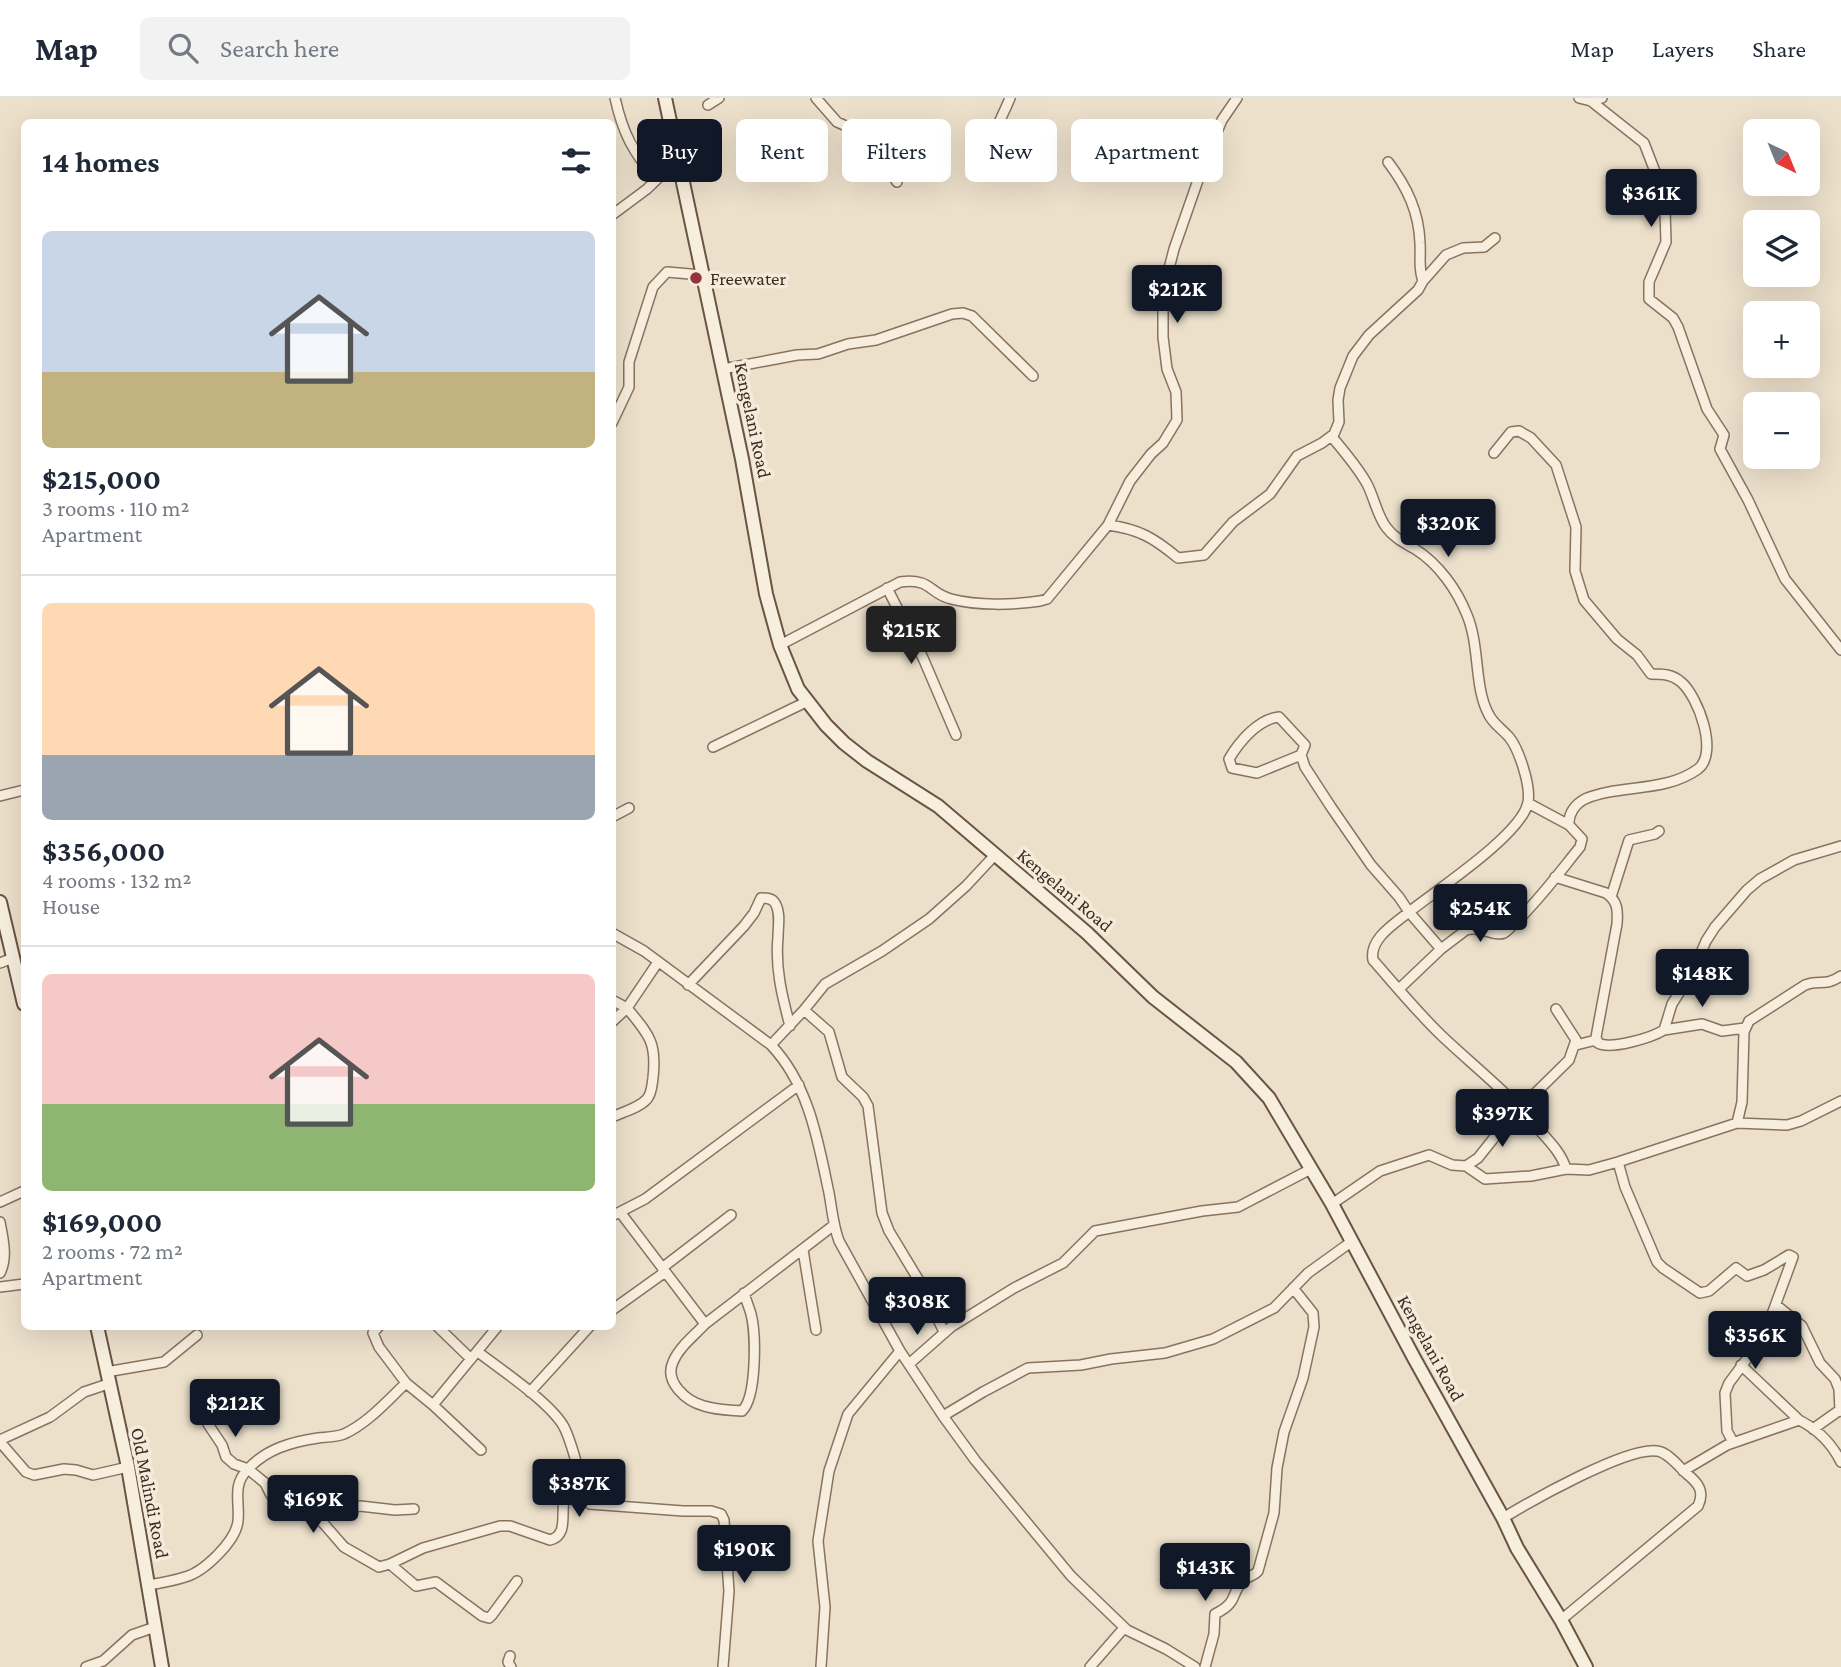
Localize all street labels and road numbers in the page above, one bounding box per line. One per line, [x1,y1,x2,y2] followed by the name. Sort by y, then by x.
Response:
[730,360,776,480] street label: Kengelani Road
[1013,844,1117,936] street label: Kengelani Road
[1393,1291,1469,1405] street label: Kengelani Road
[127,1426,173,1560] street label: Old Malindi Road

